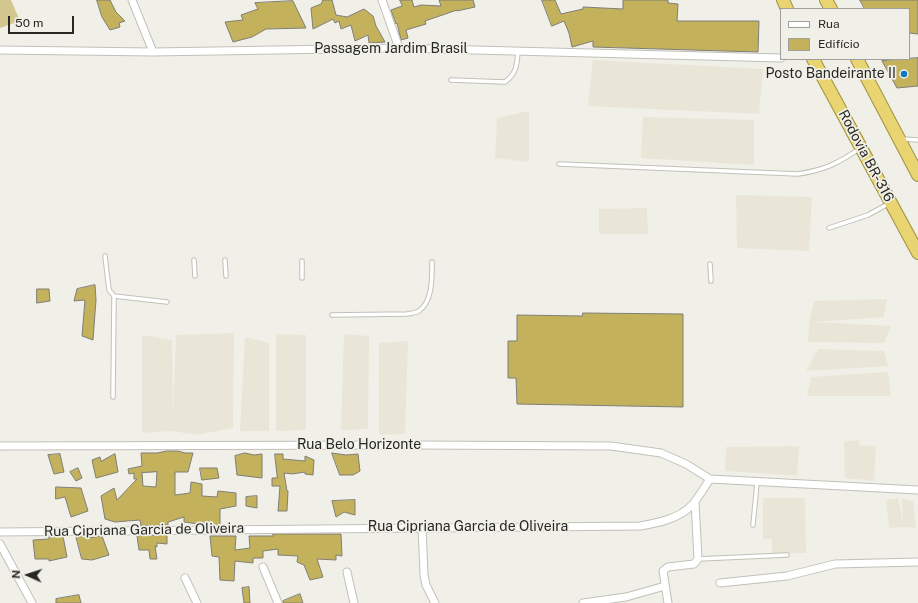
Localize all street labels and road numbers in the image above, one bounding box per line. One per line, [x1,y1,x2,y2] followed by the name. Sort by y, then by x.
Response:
[314,41,468,57] street label: Passagem Jardim Brasil
[835,107,897,205] street label: Rodovia BR-316
[297,437,421,453] street label: Rua Belo Horizonte
[368,519,568,535] street label: Rua Cipriana Garcia de Oliveira
[44,520,244,540] street label: Rua Cipriana Garcia de Oliveira

